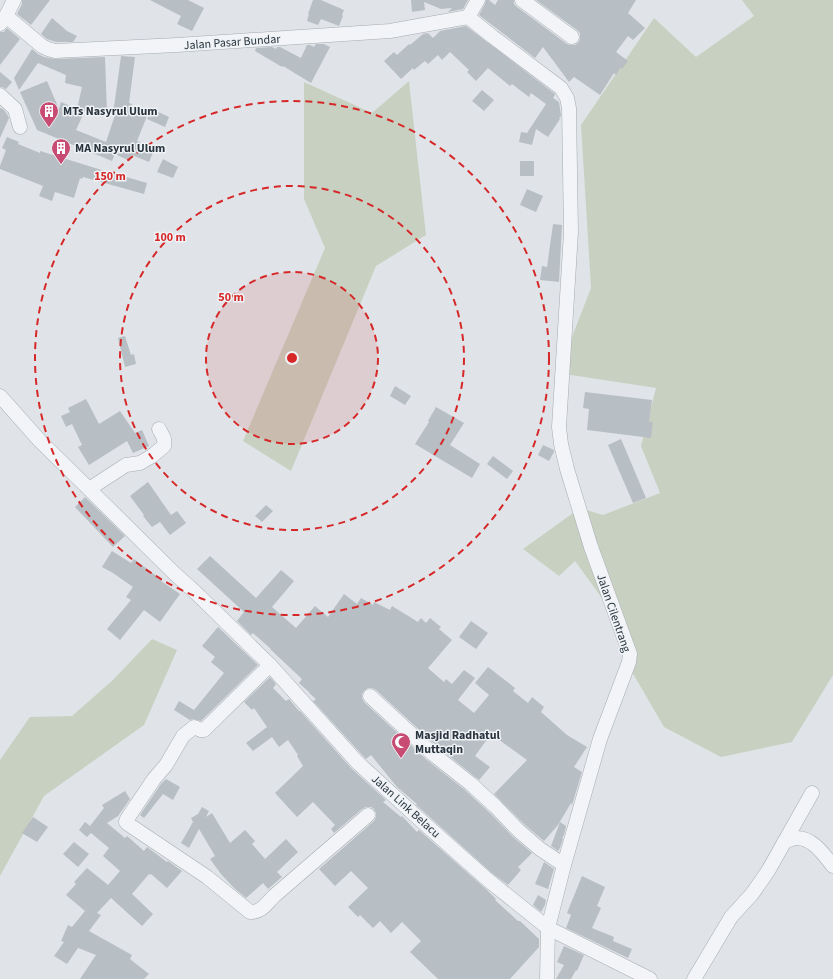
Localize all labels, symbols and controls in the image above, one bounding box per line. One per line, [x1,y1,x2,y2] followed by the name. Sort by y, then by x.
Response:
[183,31,282,54] street label: Jalan Pasar Bundar
[38,100,60,128] building icon: MTs Nasyrul Ulum
[63,103,158,120] place label: MTs Nasyrul Ulum
[50,137,72,165] building icon: MA Nasyrul Ulum
[75,140,165,157] place label: MA Nasyrul Ulum
[94,168,126,185] text: 150 m
[154,229,186,246] text: 100 m
[218,289,244,306] text: 50 m
[285,351,299,365] centre of rings
[592,572,635,655] street label: Jalan Cilentrang
[415,727,501,758] place label: Masjid Radhatul Muttaqin
[390,731,412,759] mosque icon: Masjid Radhatul Muttaqin
[367,771,444,842] street label: Jalan Link Belacu

